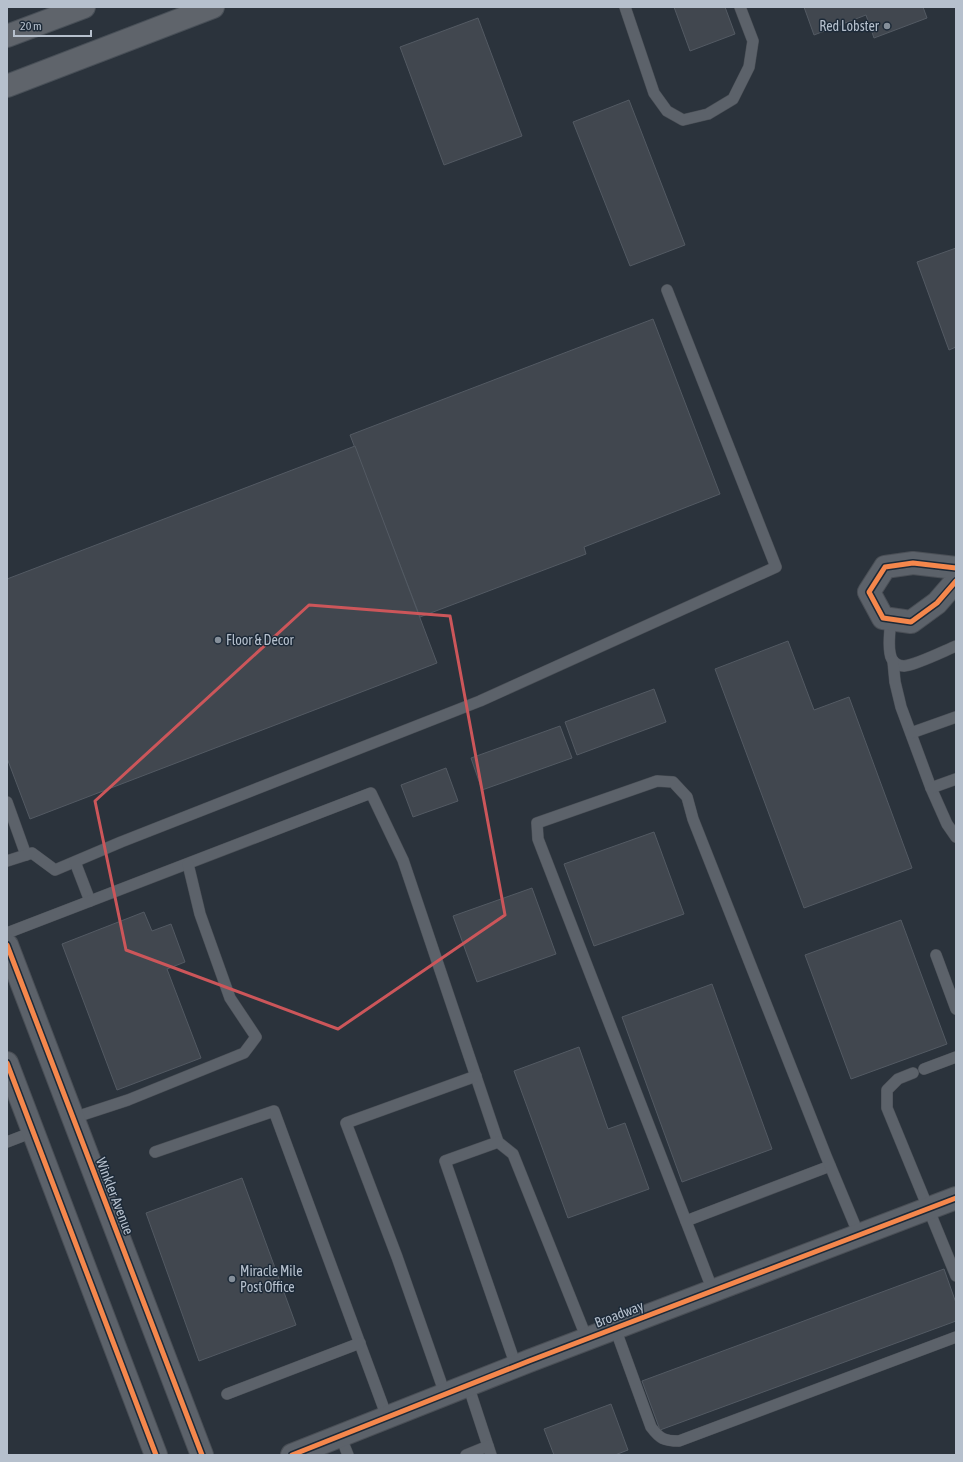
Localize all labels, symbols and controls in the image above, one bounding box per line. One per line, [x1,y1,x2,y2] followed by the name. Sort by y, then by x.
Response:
[14,12,91,38] scale bar
[819,18,880,34] place label: Red Lobster
[20,19,42,33] text: 20 m
[882,21,892,31] marker: Red Lobster
[226,632,295,648] place label: Floor & Decor
[213,635,223,645] marker: Floor & Decor
[93,1155,137,1237] street label: Winkler Avenue
[240,1263,303,1295] place label: Miracle Mile Post Office
[227,1274,237,1284] marker: Miracle Mile Post Office
[592,1297,646,1331] street label: Broadway

